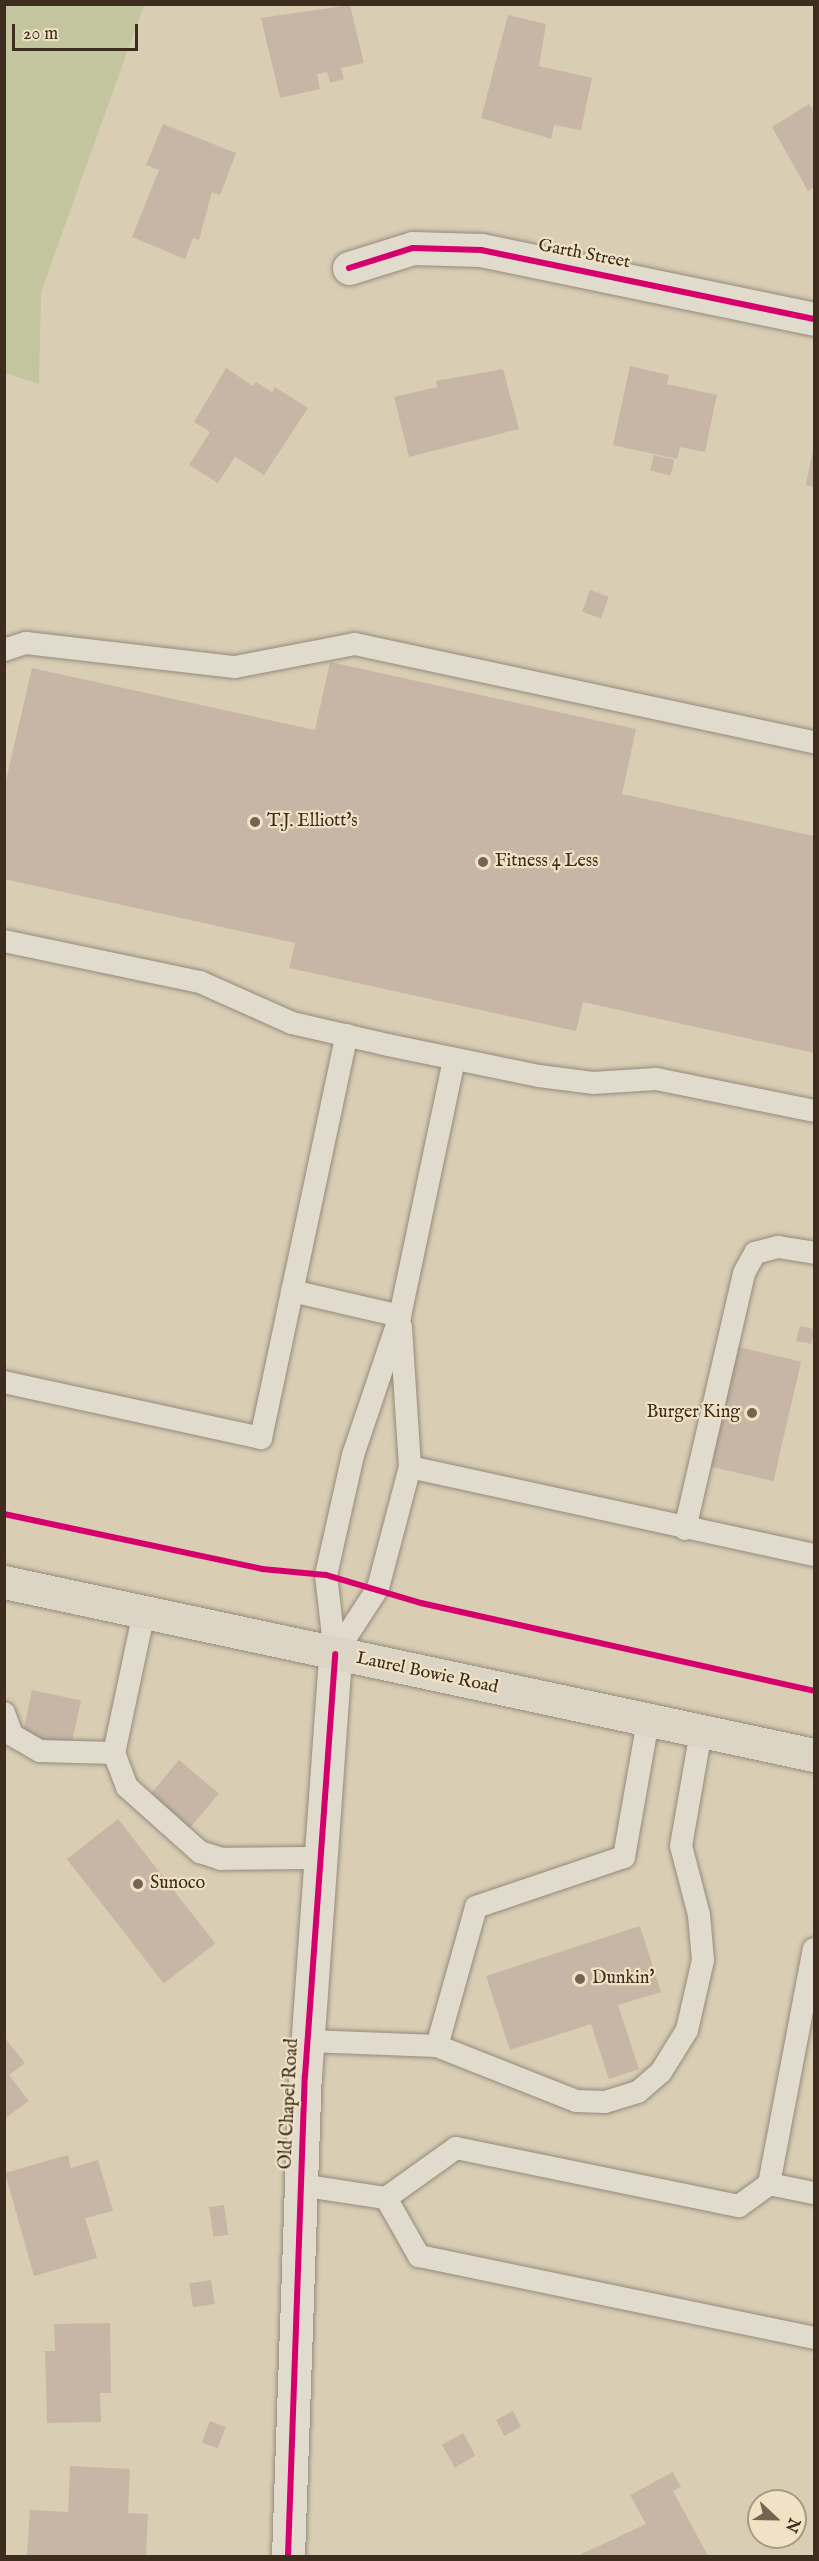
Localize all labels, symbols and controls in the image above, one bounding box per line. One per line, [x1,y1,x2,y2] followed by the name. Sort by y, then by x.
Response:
[15,12,141,50] scale bar
[23,23,58,46] text: 20 m
[536,236,632,274] street label: Garth Street
[267,811,358,833] place label: T.J. Elliott's
[248,815,262,829] marker: T.J. Elliott's
[495,851,598,873] place label: Fitness 4 Less
[476,855,490,869] marker: Fitness 4 Less
[646,1402,740,1424] place label: Burger King
[745,1406,759,1420] marker: Burger King
[354,1648,500,1700] street label: Laurel Bowie Road
[150,1873,205,1895] place label: Sunoco
[131,1877,145,1891] marker: Sunoco
[592,1968,654,1990] place label: Dunkin'
[573,1972,587,1986] marker: Dunkin'
[276,2038,304,2170] street label: Old Chapel Road
[747,2489,807,2549] north arrow
[780,2515,804,2535] text: N

